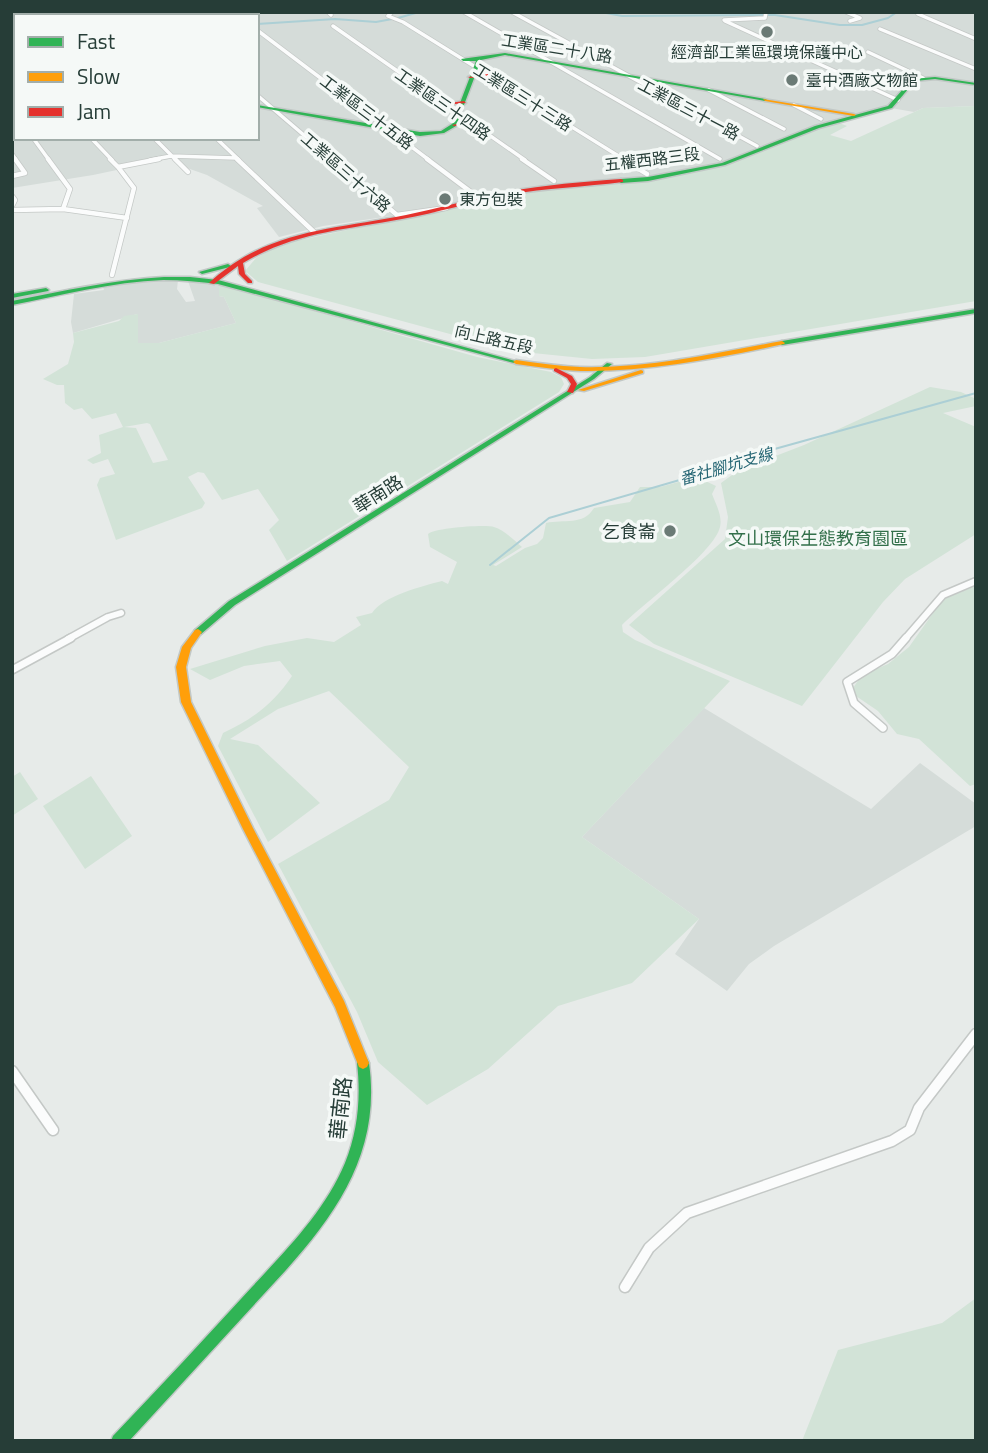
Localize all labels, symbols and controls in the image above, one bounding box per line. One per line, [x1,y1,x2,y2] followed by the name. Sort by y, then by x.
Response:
[14,14,259,140] legend
[759,24,775,40] marker: 經濟部工業區環境保護中心
[77,25,116,57] text: Fast
[500,27,614,69] street label: 工業區二十八路
[671,40,863,64] place label: 經濟部工業區環境保護中心
[469,57,577,137] street label: 工業區三十三路
[77,60,120,92] text: Slow
[390,62,496,146] street label: 工業區三十四路
[806,68,918,92] place label: 臺中酒廠文物館
[315,69,419,155] street label: 工業區三十五路
[634,72,744,146] street label: 工業區三十一路
[784,72,800,88] marker: 臺中酒廠文物館
[77,95,111,127] text: Jam
[296,126,396,218] street label: 工業區三十六路
[603,141,701,177] street label: 五權西路三段
[459,187,523,211] place label: 東方包裝
[437,191,453,207] marker: 東方包裝
[452,318,536,360] street label: 向上路五段
[677,441,777,491] water label: 番社腳坑支線
[348,468,408,520] street label: 華南路
[602,518,656,545] place label: 乞食崙
[662,523,678,539] marker: 乞食崙
[728,525,908,552] park label: 文山環保生態教育園區
[321,1075,359,1141] street label: 華南路

